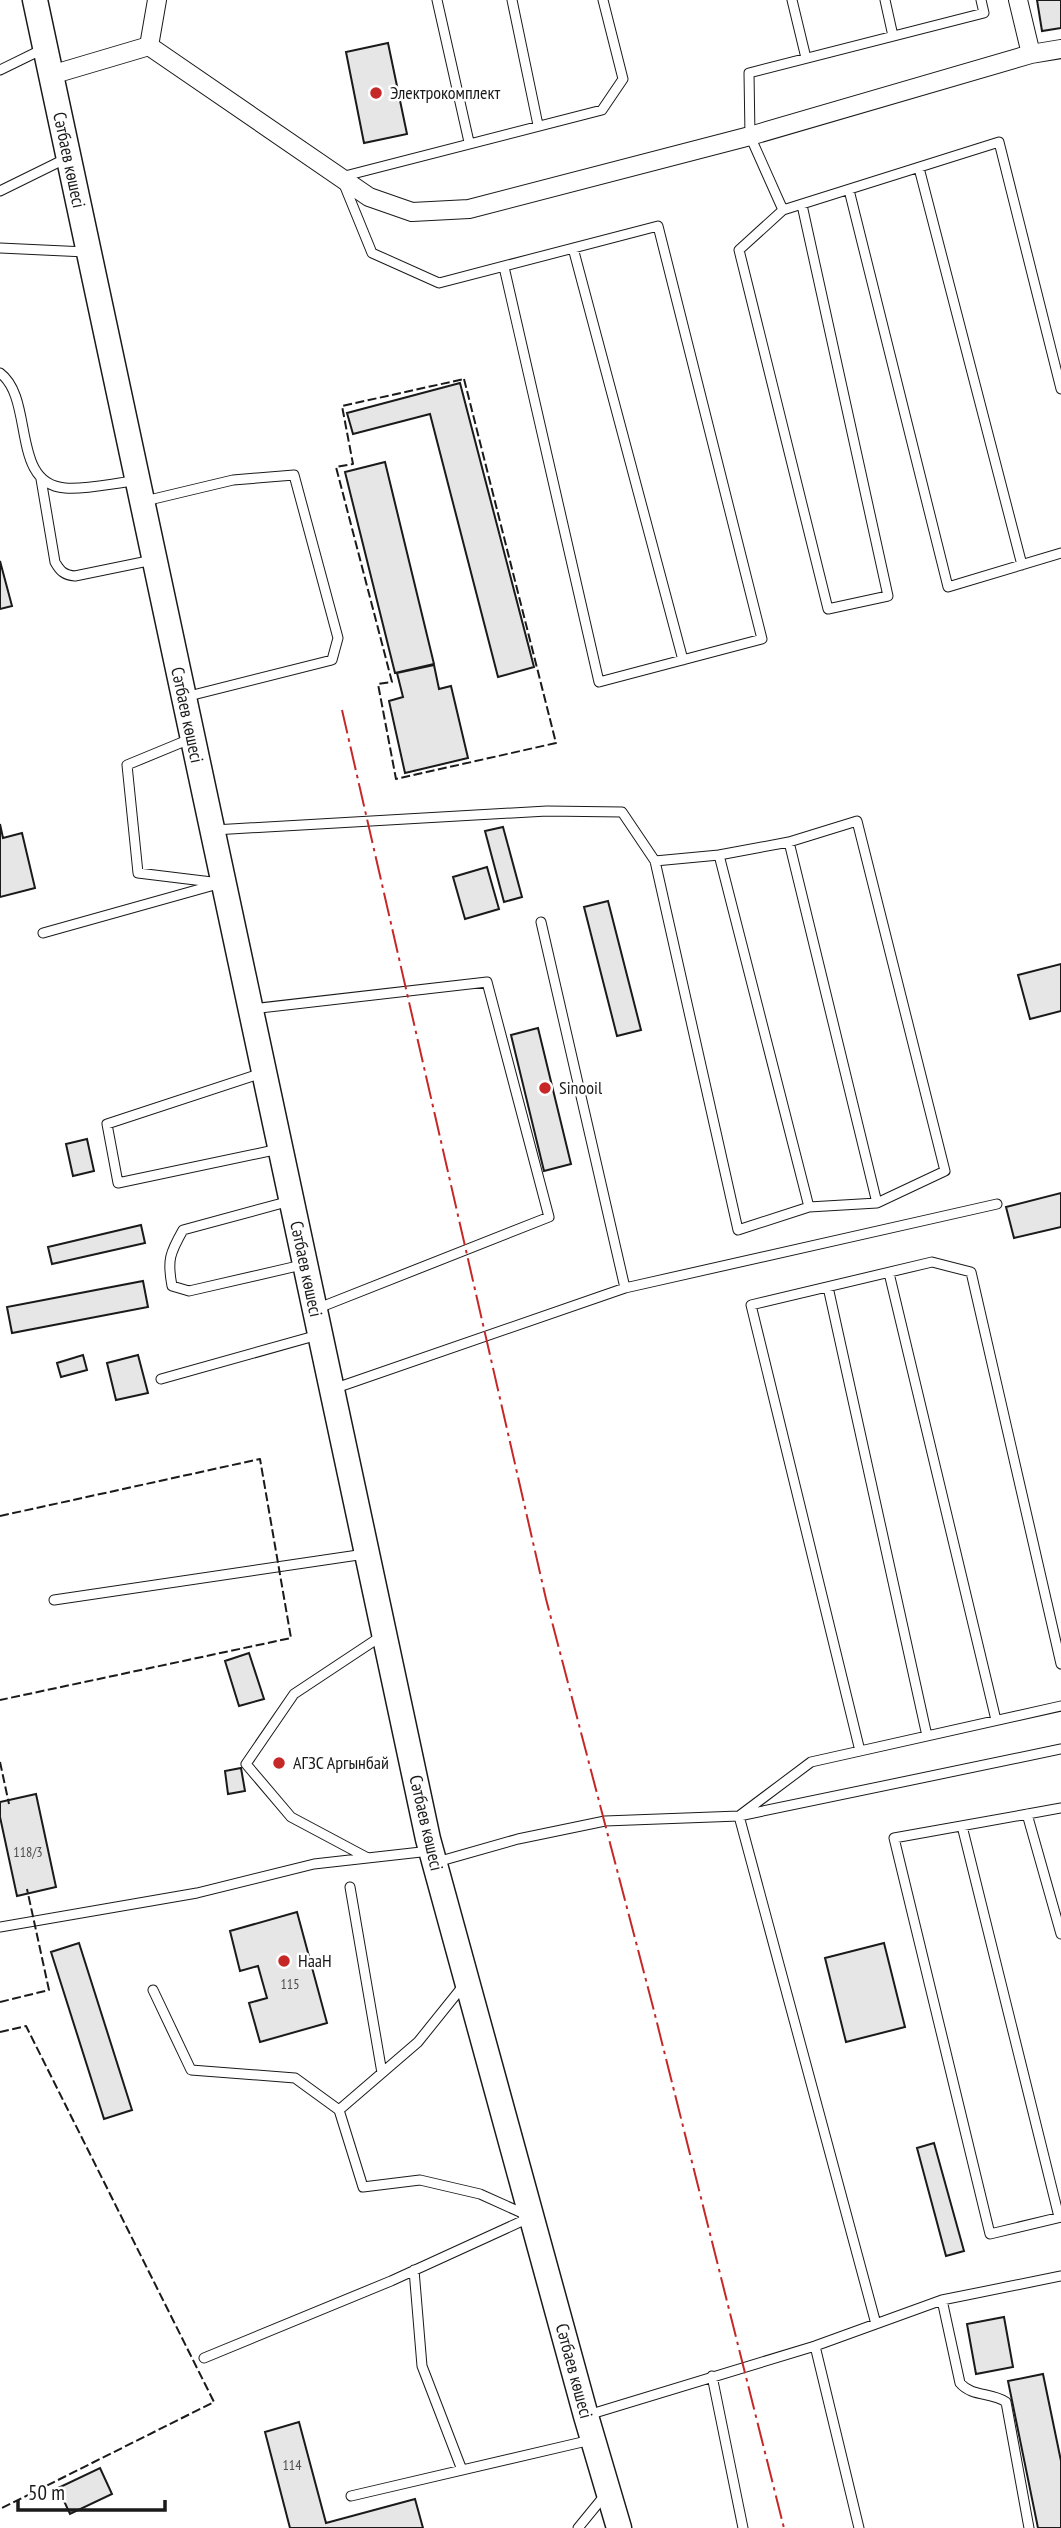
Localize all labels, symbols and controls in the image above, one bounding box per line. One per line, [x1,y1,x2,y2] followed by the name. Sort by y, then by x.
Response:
[390,81,500,104] place label: Электрокомплект
[368,85,384,101] marker: Электрокомплект
[48,110,91,210] street label: Сәтбаев көшесі
[166,665,209,765] street label: Сәтбаев көшесі
[559,1076,603,1099] place label: Sinooil
[537,1080,553,1096] marker: Sinooil
[285,1219,328,1319] street label: Сәтбаев көшесі
[293,1751,389,1774] place label: АГЗС Аргынбай
[271,1755,287,1771] marker: АГЗС Аргынбай
[404,1773,449,1873] street label: Сәтбаев көшесі
[13,1843,43,1861] house number: 118/3
[298,1949,332,1972] place label: НааН
[276,1953,292,1969] marker: НааН
[281,1975,299,1993] house number: 115
[551,2321,598,2421] street label: Сәтбаев көшесі
[283,2456,302,2474] house number: 114
[18,2468,164,2512] scale bar
[28,2479,65,2506] text: 50 m

